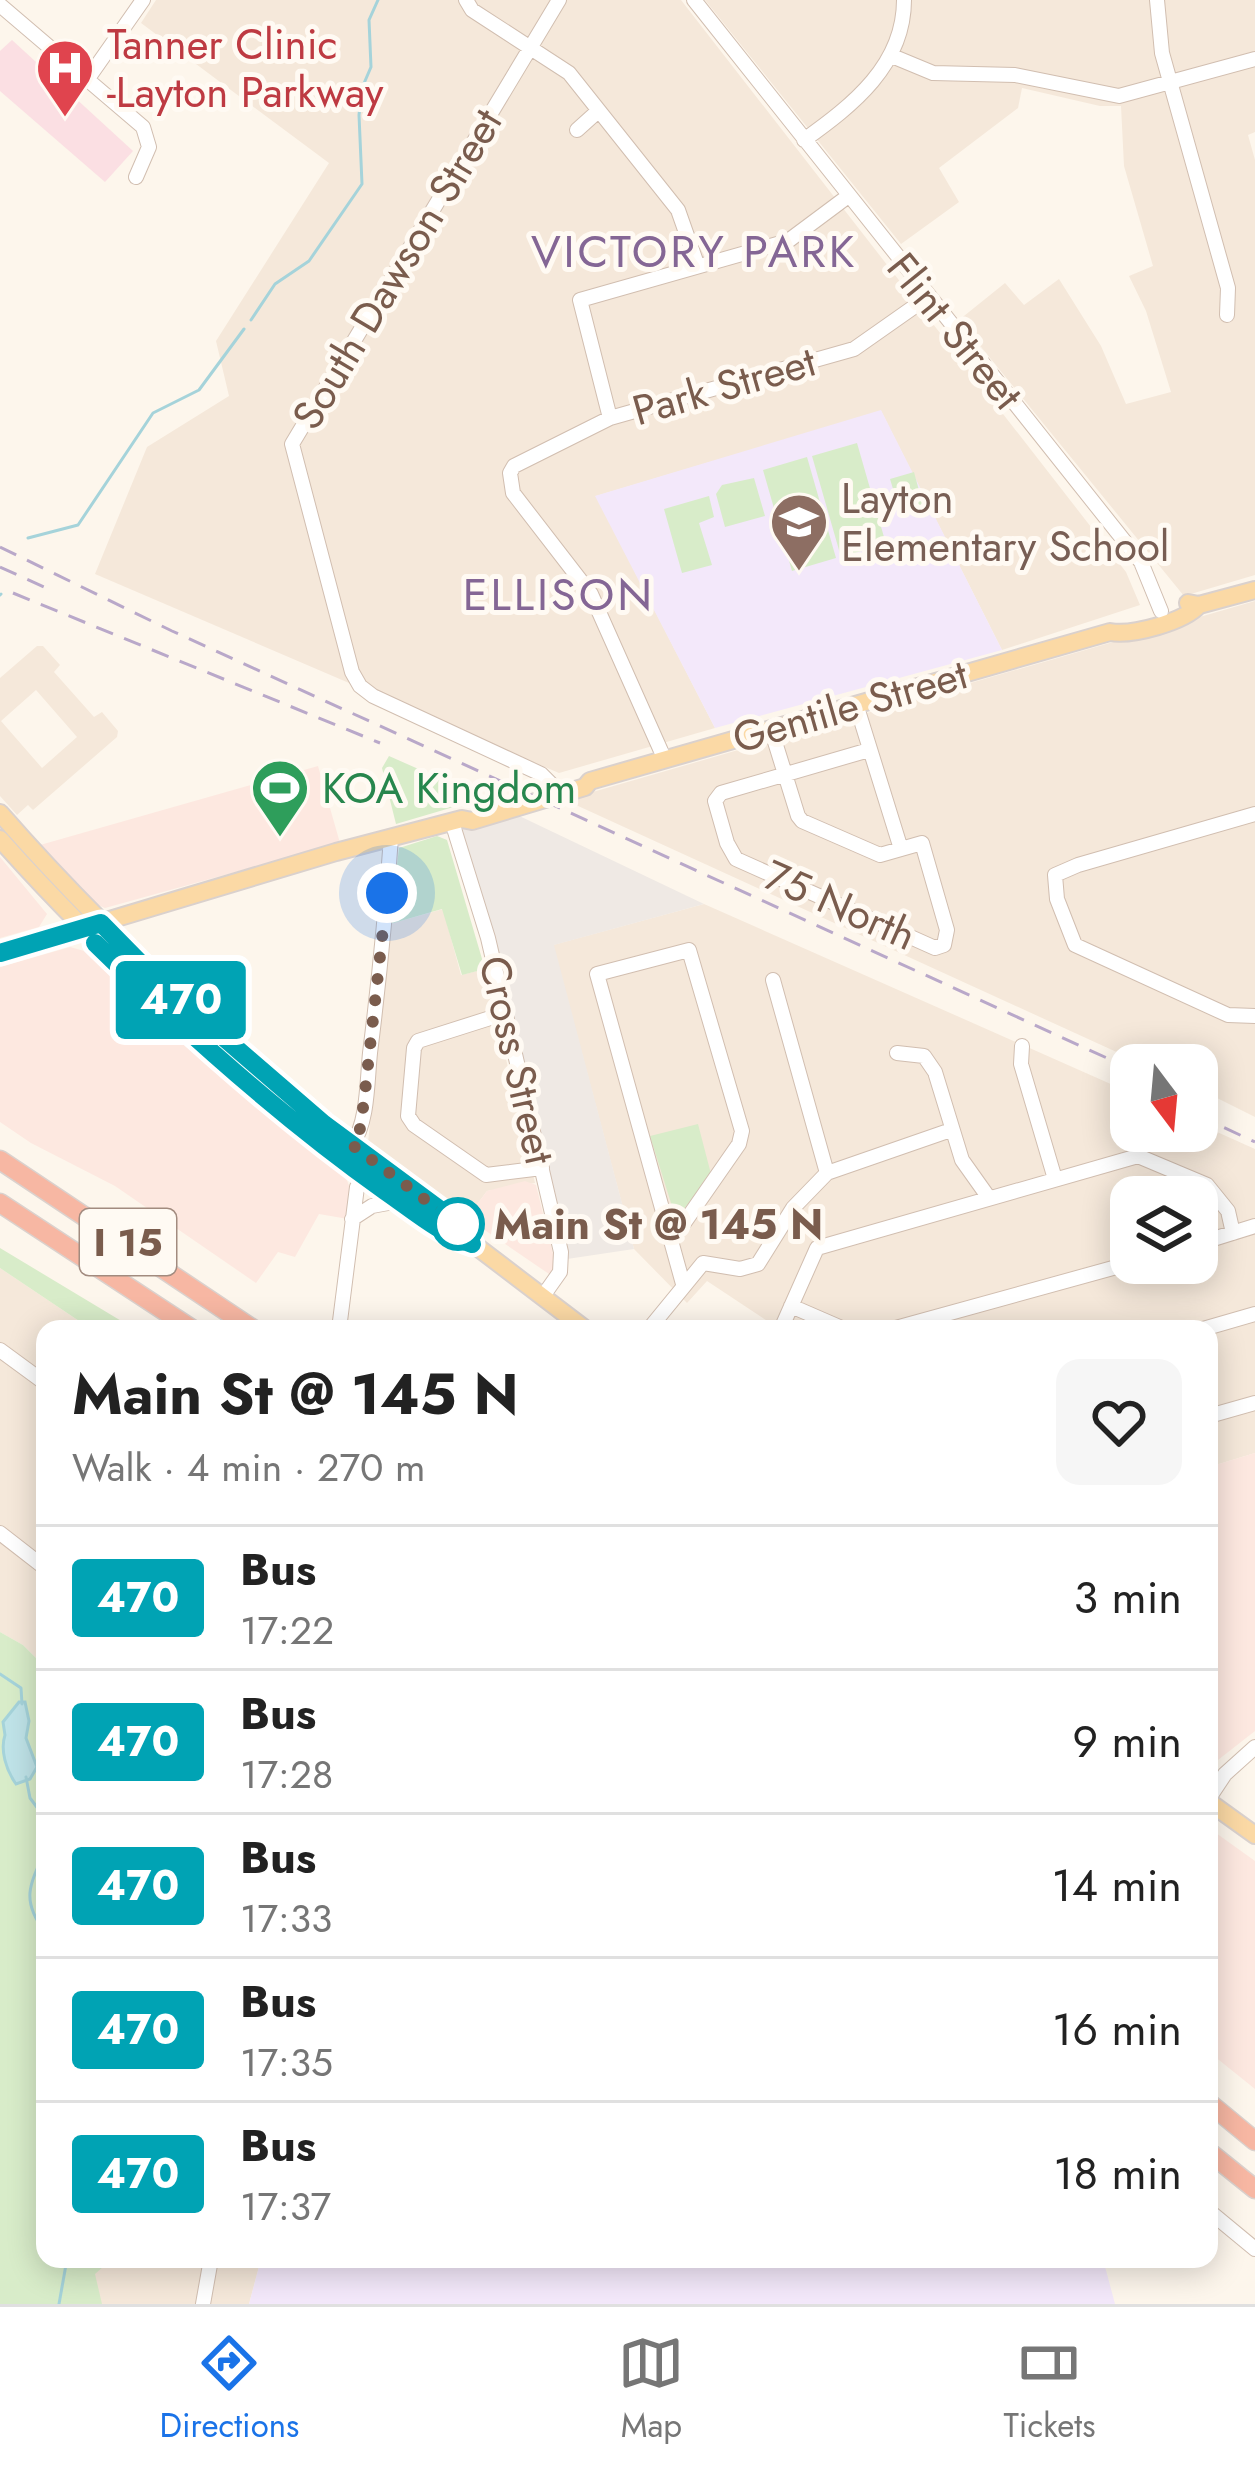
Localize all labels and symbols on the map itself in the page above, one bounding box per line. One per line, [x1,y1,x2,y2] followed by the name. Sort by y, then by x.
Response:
[107,14,384,123] place label: Tanner Clinic -Layton Parkway
[34,37,96,119] hospital icon: Tanner Clinic -Layton Parkway
[277,97,517,441] street label: South Dawson Street
[531,219,857,284] district label: VICTORY PARK
[873,239,1037,423] street label: Flint Street
[625,331,823,441] street label: Park Street
[841,468,1170,577] place label: Layton Elementary School
[768,491,830,573] school or university icon: Layton Elementary School
[463,562,655,627] district label: ELLISON
[726,643,974,769] street label: Gentile Street
[249,757,311,839] sports icon: KOA Kingdom
[322,758,576,819] place label: KOA Kingdom
[754,845,926,965] street label: 75 North
[357,863,417,923] your location
[463,950,571,1170] street label: Cross Street
[112,961,250,1039] line badge: 470
[1110,1044,1218,1152] north arrow
[494,1194,823,1255] place label: Main St @ 145 N
[433,1199,483,1249] marker: Main St @ 145 N
[80,1209,176,1275] road number: I 15

